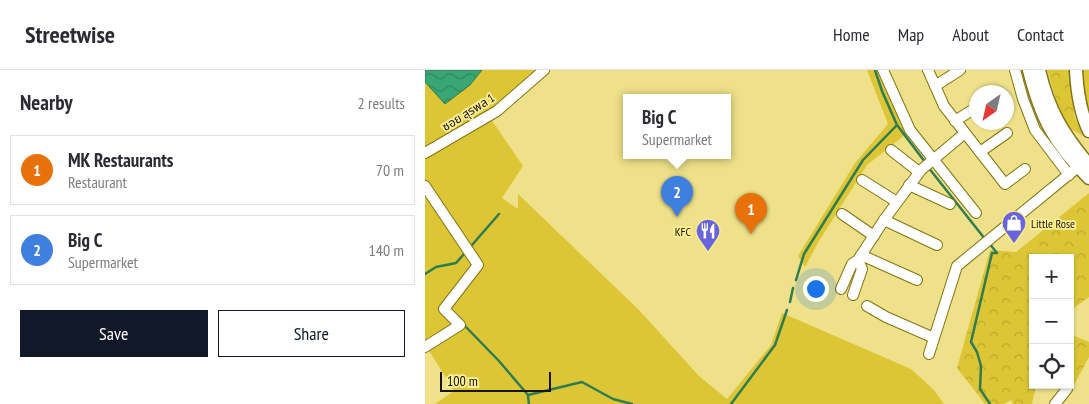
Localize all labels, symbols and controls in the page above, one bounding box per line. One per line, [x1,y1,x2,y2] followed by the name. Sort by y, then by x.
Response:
[25,19,115,50] text: Streetwise
[833,23,870,46] text: Home
[898,23,924,46] text: Map
[952,23,989,46] text: About
[1017,23,1064,46] text: Contact
[969,85,1014,130] north arrow
[20,89,73,116] text: Nearby
[439,90,497,134] street label: ซอย สุรพล 1
[358,93,405,113] text: 2 results
[623,94,731,159] popup
[642,105,676,129] text: Big C
[642,129,712,149] text: Supermarket
[68,148,173,172] text: MK Restaurants
[33,160,41,180] text: 1
[376,160,404,180] text: 70 m
[68,172,127,192] text: Restaurant
[661,176,693,217] pin: 2
[735,193,767,234] pin: 1
[1001,210,1027,244] shop icon: Little Rose
[1031,216,1075,231] place label: Little Rose
[695,218,721,252] restaurant icon: KFC
[675,224,691,239] place label: KFC
[68,228,102,252] text: Big C
[33,240,41,260] text: 2
[369,240,404,260] text: 140 m
[68,252,138,272] text: Supermarket
[1029,254,1074,389] map controls
[1029,254,1074,299] button: +
[803,276,829,302] your location
[1029,299,1074,344] button: −
[20,310,208,357] button: Save
[218,310,405,357] button: Share
[1029,344,1074,389] button: locate
[440,369,551,392] scale bar
[447,372,478,390] text: 100 m

